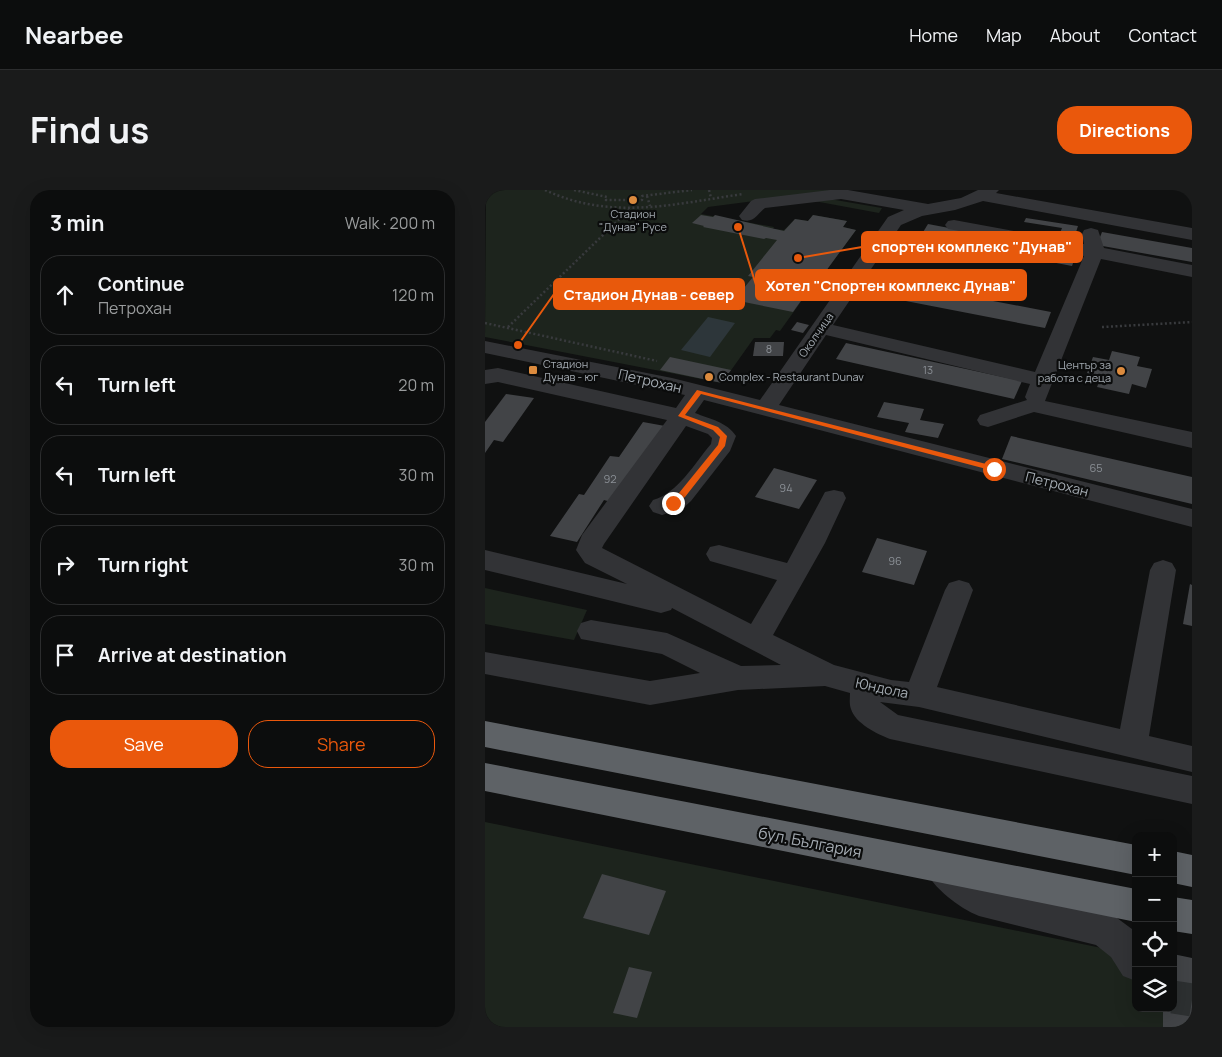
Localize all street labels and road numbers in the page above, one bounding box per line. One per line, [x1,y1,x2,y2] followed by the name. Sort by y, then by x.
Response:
[795,309,836,360] street label: Околчица
[617,364,684,397] street label: Петрохан
[1024,467,1091,501] street label: Петрохан
[854,673,910,702] street label: Юндола
[756,821,864,863] street label: бул. България

